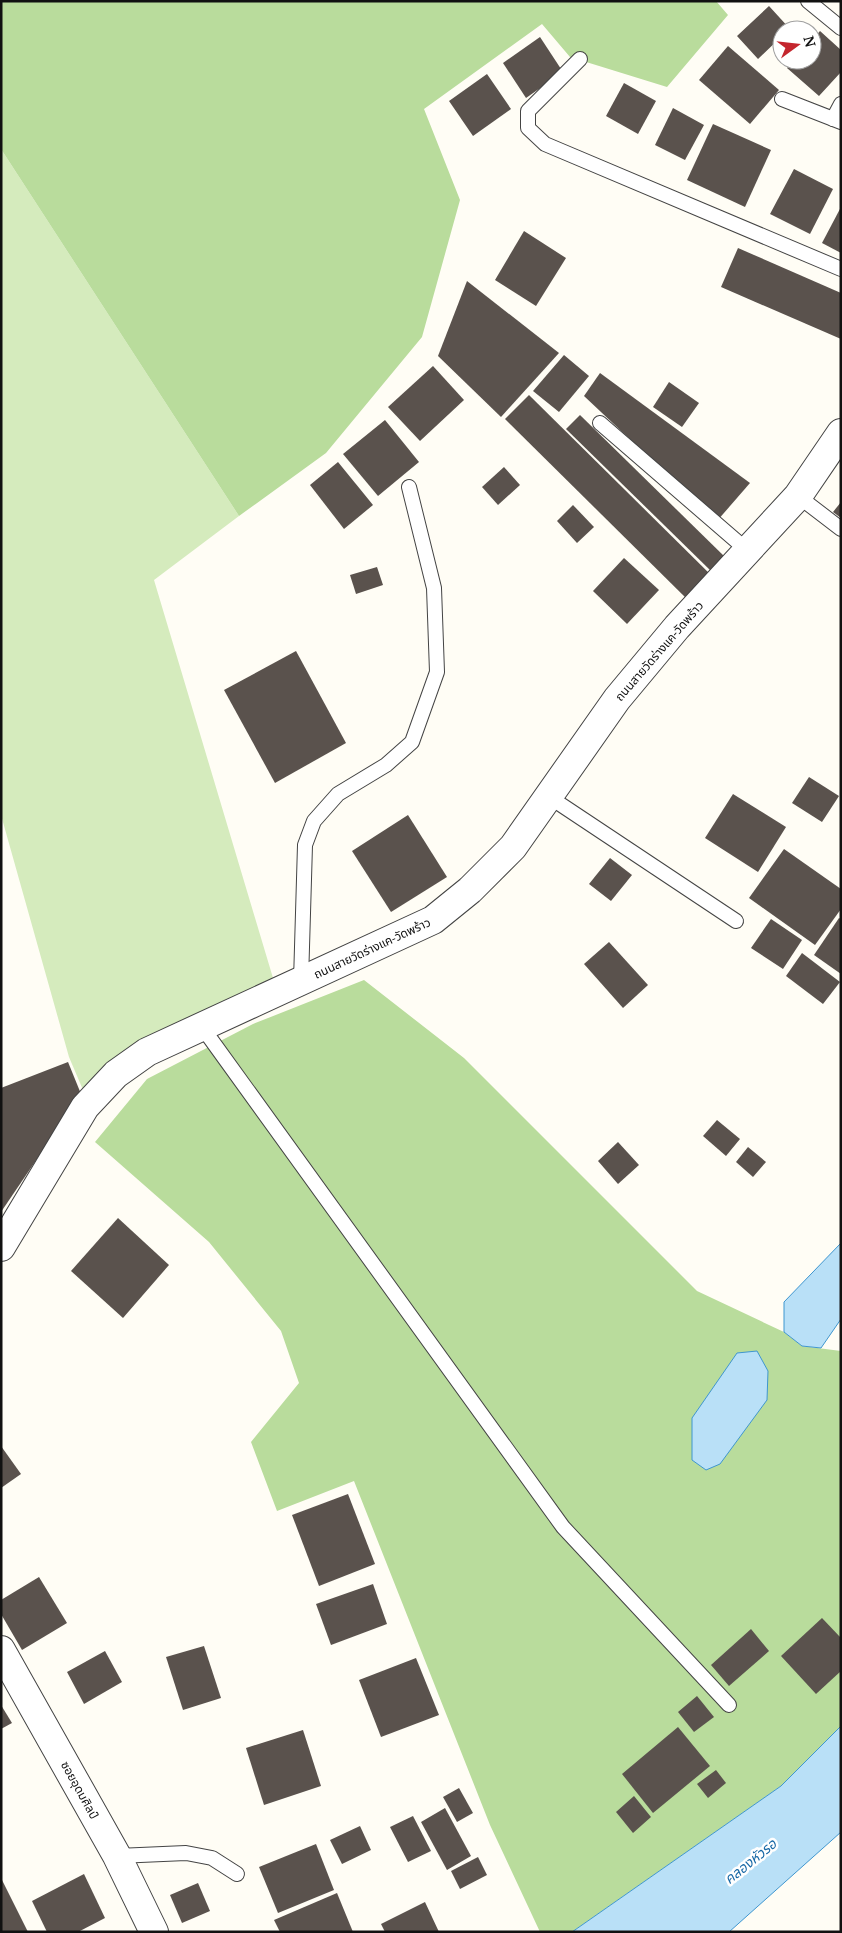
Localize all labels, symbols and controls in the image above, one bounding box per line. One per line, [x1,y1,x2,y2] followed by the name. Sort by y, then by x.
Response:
[772,20,822,70] north arrow
[799,34,821,49] text: N
[611,597,707,705] street label: ถนนสายวัดร่างแค-วัดพร้าว
[311,913,433,983] street label: ถนนสายวัดร่างแค-วัดพร้าว
[57,1758,103,1822] street label: ซอยอุดมศิลป์
[720,1833,781,1888] water label: คลองหัวรอ

